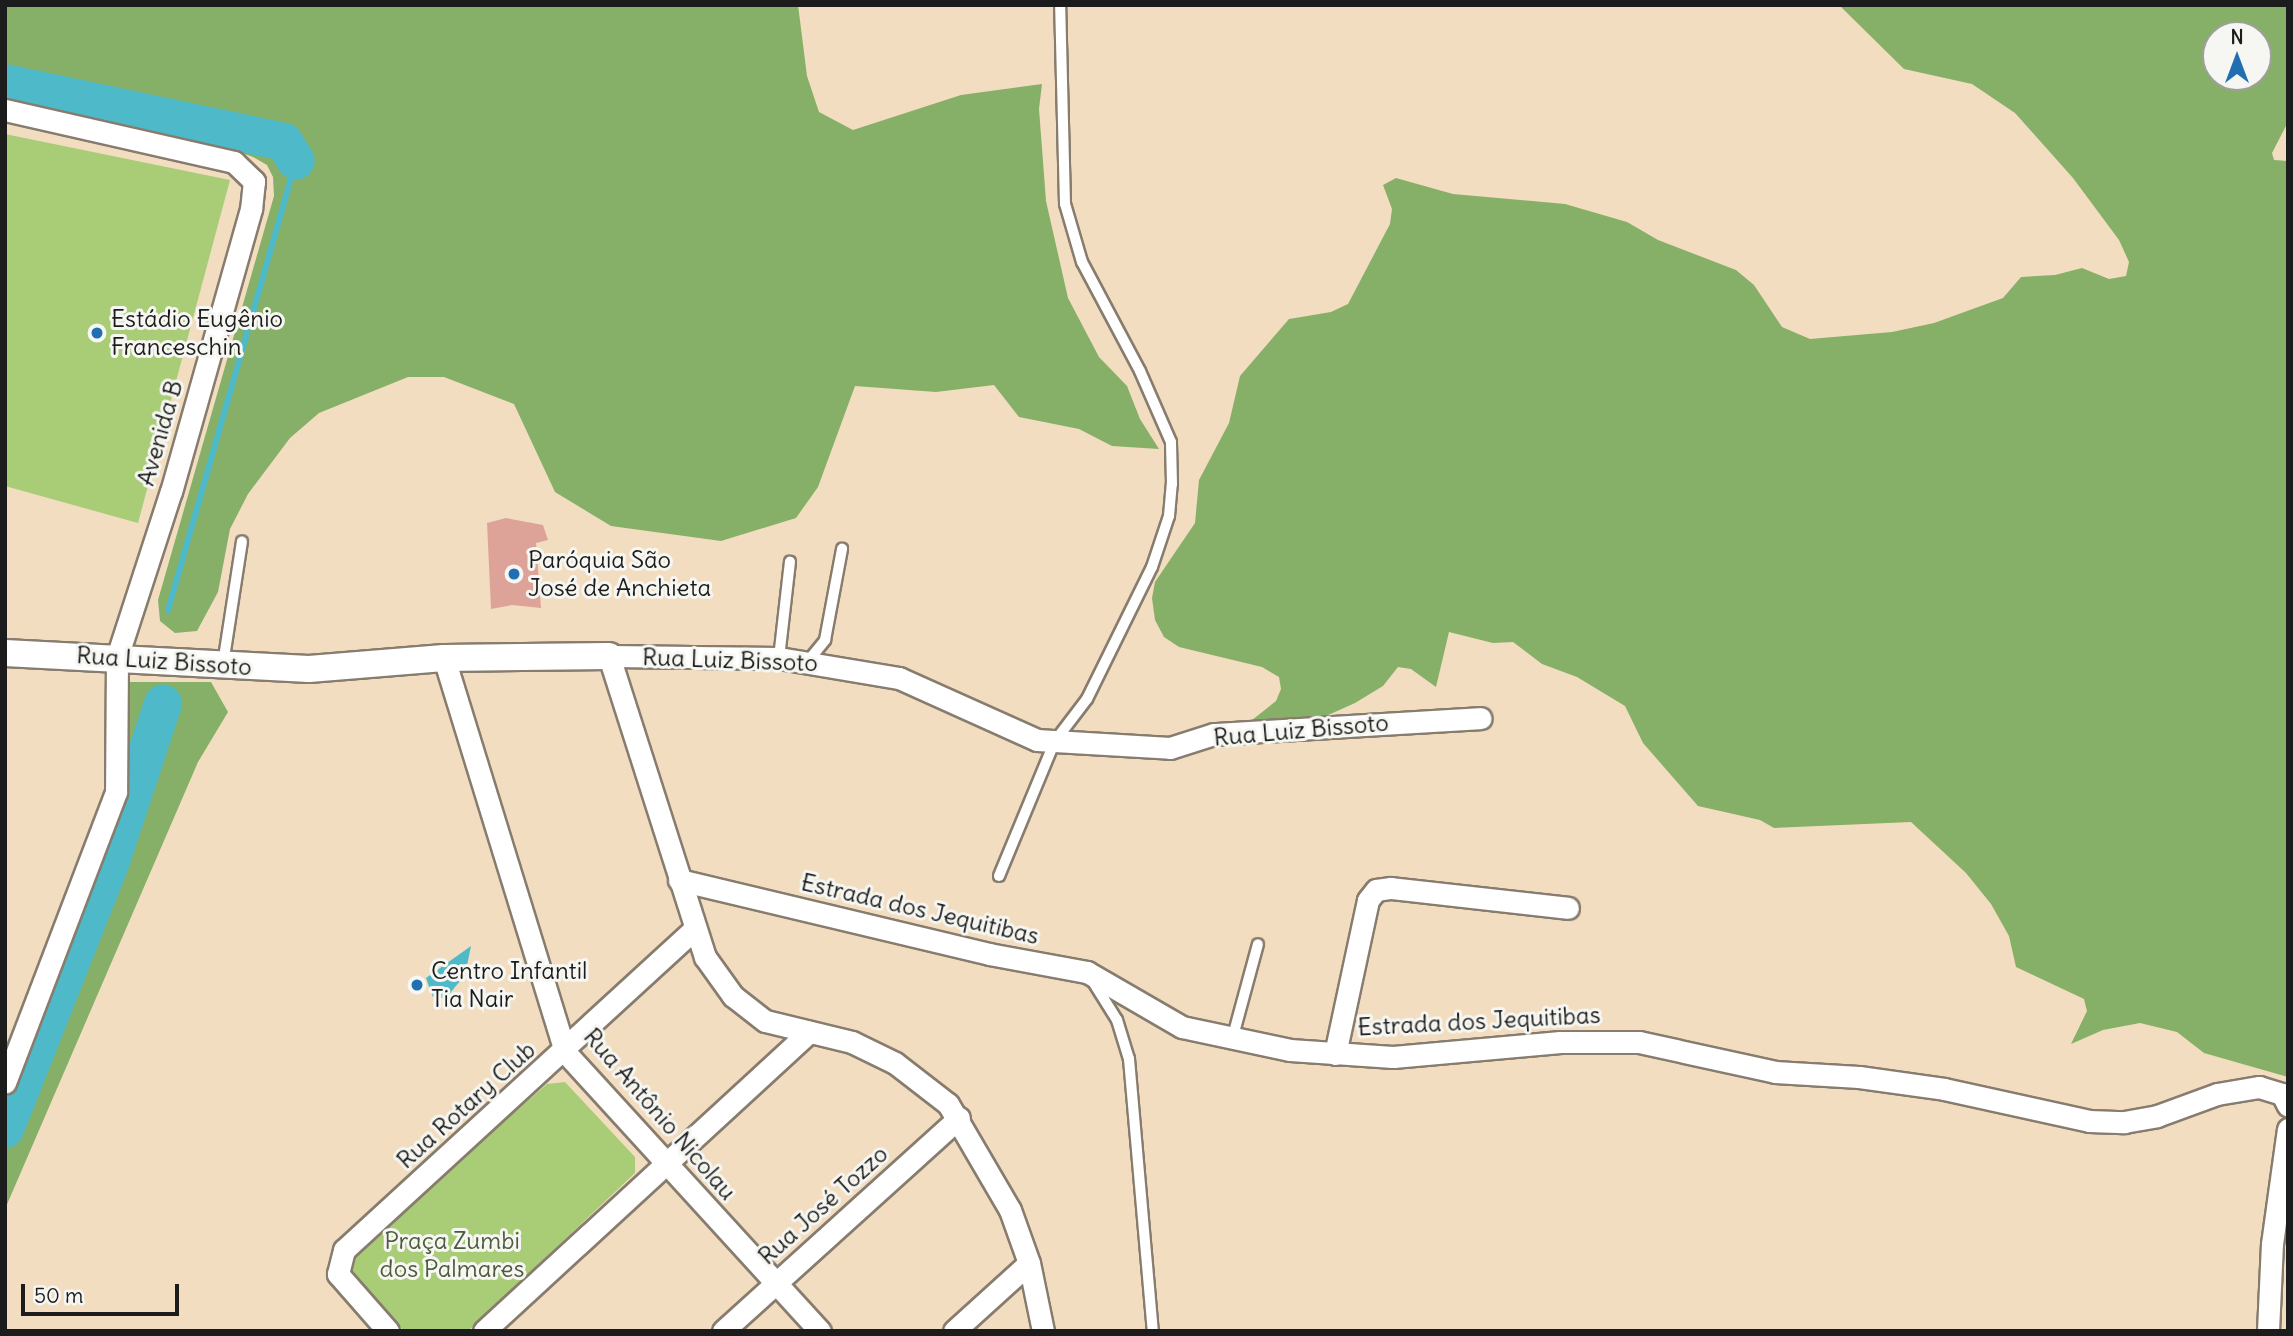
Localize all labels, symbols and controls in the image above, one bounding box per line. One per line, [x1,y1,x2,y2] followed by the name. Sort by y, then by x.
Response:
[2202,21,2272,91] north arrow
[2230,25,2244,49] text: N
[111,305,283,361] place label: Estádio Eugênio Franceschin
[89,325,105,341] marker: Estádio Eugênio Franceschin
[131,377,189,489] street label: Avenida B
[528,546,711,602] place label: Paróquia São José de Anchieta
[506,566,522,582] marker: Paróquia São José de Anchieta
[75,641,253,681] street label: Rua Luiz Bissoto
[642,643,818,677] street label: Rua Luiz Bissoto
[1212,708,1390,752] street label: Rua Luiz Bissoto
[798,868,1042,950] street label: Estrada dos Jequitibas
[431,957,587,1013] place label: Centro Infantil Tia Nair
[409,977,425,993] marker: Centro Infantil Tia Nair
[1357,1000,1601,1042] street label: Estrada dos Jequitibas
[578,1022,742,1206] street label: Rua Antônio Nicolau
[391,1035,541,1175] street label: Rua Rotary Club
[752,1139,894,1271] street label: Rua José Tozzo
[380,1227,524,1283] park label: Praça Zumbi dos Palmares
[24,1270,182,1314] scale bar
[34,1282,83,1309] text: 50 m

